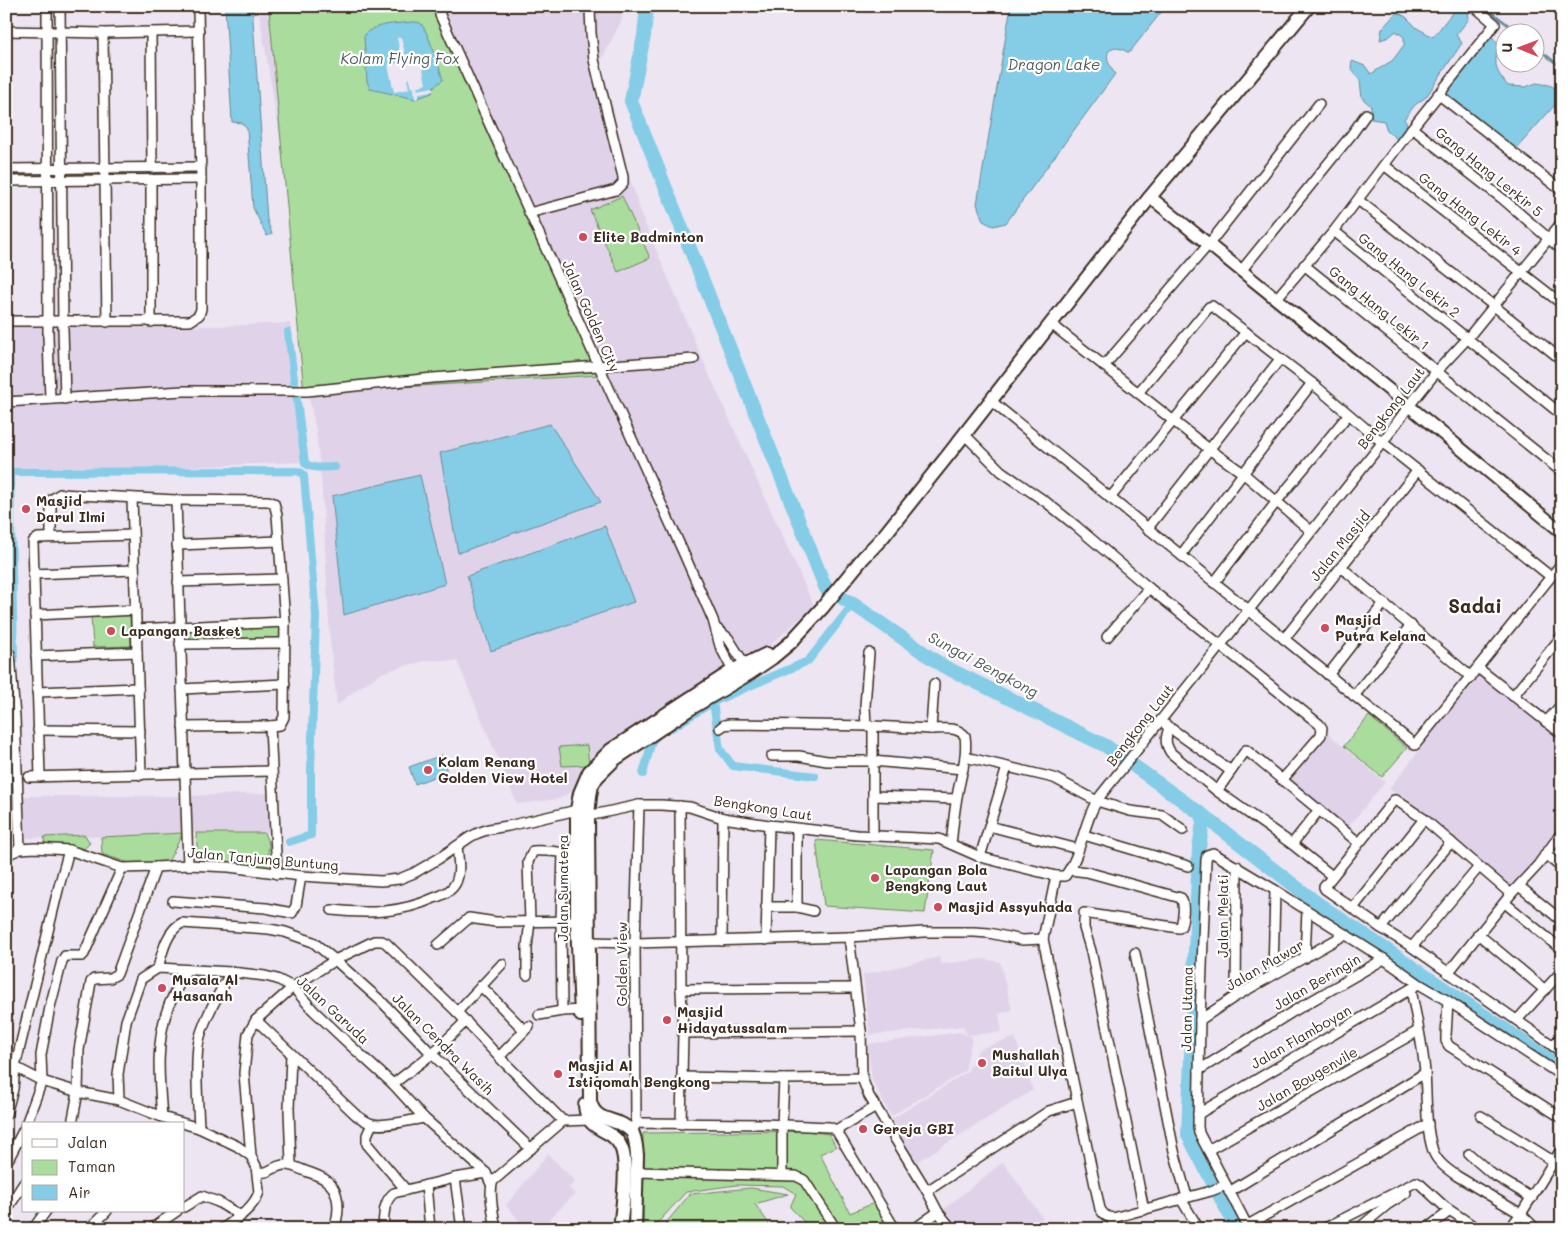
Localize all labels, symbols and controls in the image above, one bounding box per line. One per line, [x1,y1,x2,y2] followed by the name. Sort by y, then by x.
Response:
[1496,22,1546,72] north arrow
[1497,43,1516,53] text: U
[340,48,460,68] water label: Kolam Flying Fox
[1008,54,1100,74] water label: Dragon Lake
[1432,122,1547,221] street label: Gang Hang Lerkir 5
[1415,167,1526,260] street label: Gang Hang Lekir 4
[593,227,704,246] place label: Elite Badminton
[1355,228,1464,322] street label: Gang Hang Lekir 2
[577,231,589,243] marker: Elite Badminton
[558,257,625,375] street label: Jalan Golden City
[1325,261,1433,354] street label: Gang Hang Lekir 1
[1353,363,1429,453] street label: Bengkong Laut
[36,491,106,526] place label: Masjid Darul Ilmi
[20,503,32,515] marker: Masjid Darul Ilmi
[1305,506,1374,585] street label: Jalan Masjid
[1448,593,1502,618] district label: Sadai
[1335,610,1427,645] place label: Masjid Putra Kelana
[121,621,240,640] place label: Lapangan Basket
[1319,622,1331,634] marker: Masjid Putra Kelana
[105,625,117,637] marker: Lapangan Basket
[925,627,1042,702] water label: Sungai Bengkong
[1102,680,1178,770] street label: Bengkong Laut
[438,752,568,787] place label: Kolam Renang Golden View Hotel
[422,764,434,776] marker: Kolam Renang Golden View Hotel
[713,790,814,825] street label: Bengkong Laut
[553,835,572,941] street label: Jalan Sumatera
[187,842,339,875] street label: Jalan Tanjung Buntung
[885,860,988,895] place label: Lapangan Bola Bengkong Laut
[869,872,881,884] marker: Lapangan Bola Bengkong Laut
[1213,874,1232,958] street label: Jalan Melati
[948,897,1073,916] place label: Masjid Assyuhada
[932,901,944,913] marker: Masjid Assyuhada
[612,922,631,1006] street label: Golden View
[1222,934,1307,995] street label: Jalan Mawar
[1270,949,1364,1014] street label: Jalan Beringin
[1176,966,1197,1052] street label: Jalan Utama
[172,970,238,1005] place label: Musala Al Hasanah
[293,971,374,1048] street label: Jalan Garuda
[156,982,168,994] marker: Musala Al Hasanah
[388,989,498,1099] street label: Jalan Cendra Wasih
[1247,1000,1354,1073] street label: Jalan Flamboyan
[677,1002,787,1037] place label: Masjid Hidayatussalam
[661,1014,673,1026] marker: Masjid Hidayatussalam
[1253,1042,1361,1115] street label: Jalan Bougenvile
[992,1045,1068,1080] place label: Mushallah Baitul Ulya
[568,1056,710,1091] place label: Masjid Al Istiqomah Bengkong
[976,1057,988,1069] marker: Mushallah Baitul Ulya
[552,1068,564,1080] marker: Masjid Al Istiqomah Bengkong
[873,1119,954,1138] place label: Gereja GBI
[22,1122,185,1212] legend
[857,1123,869,1135] marker: Gereja GBI
[68,1132,107,1152] text: Jalan
[68,1156,115,1176] text: Taman
[68,1182,91,1202] text: Air

